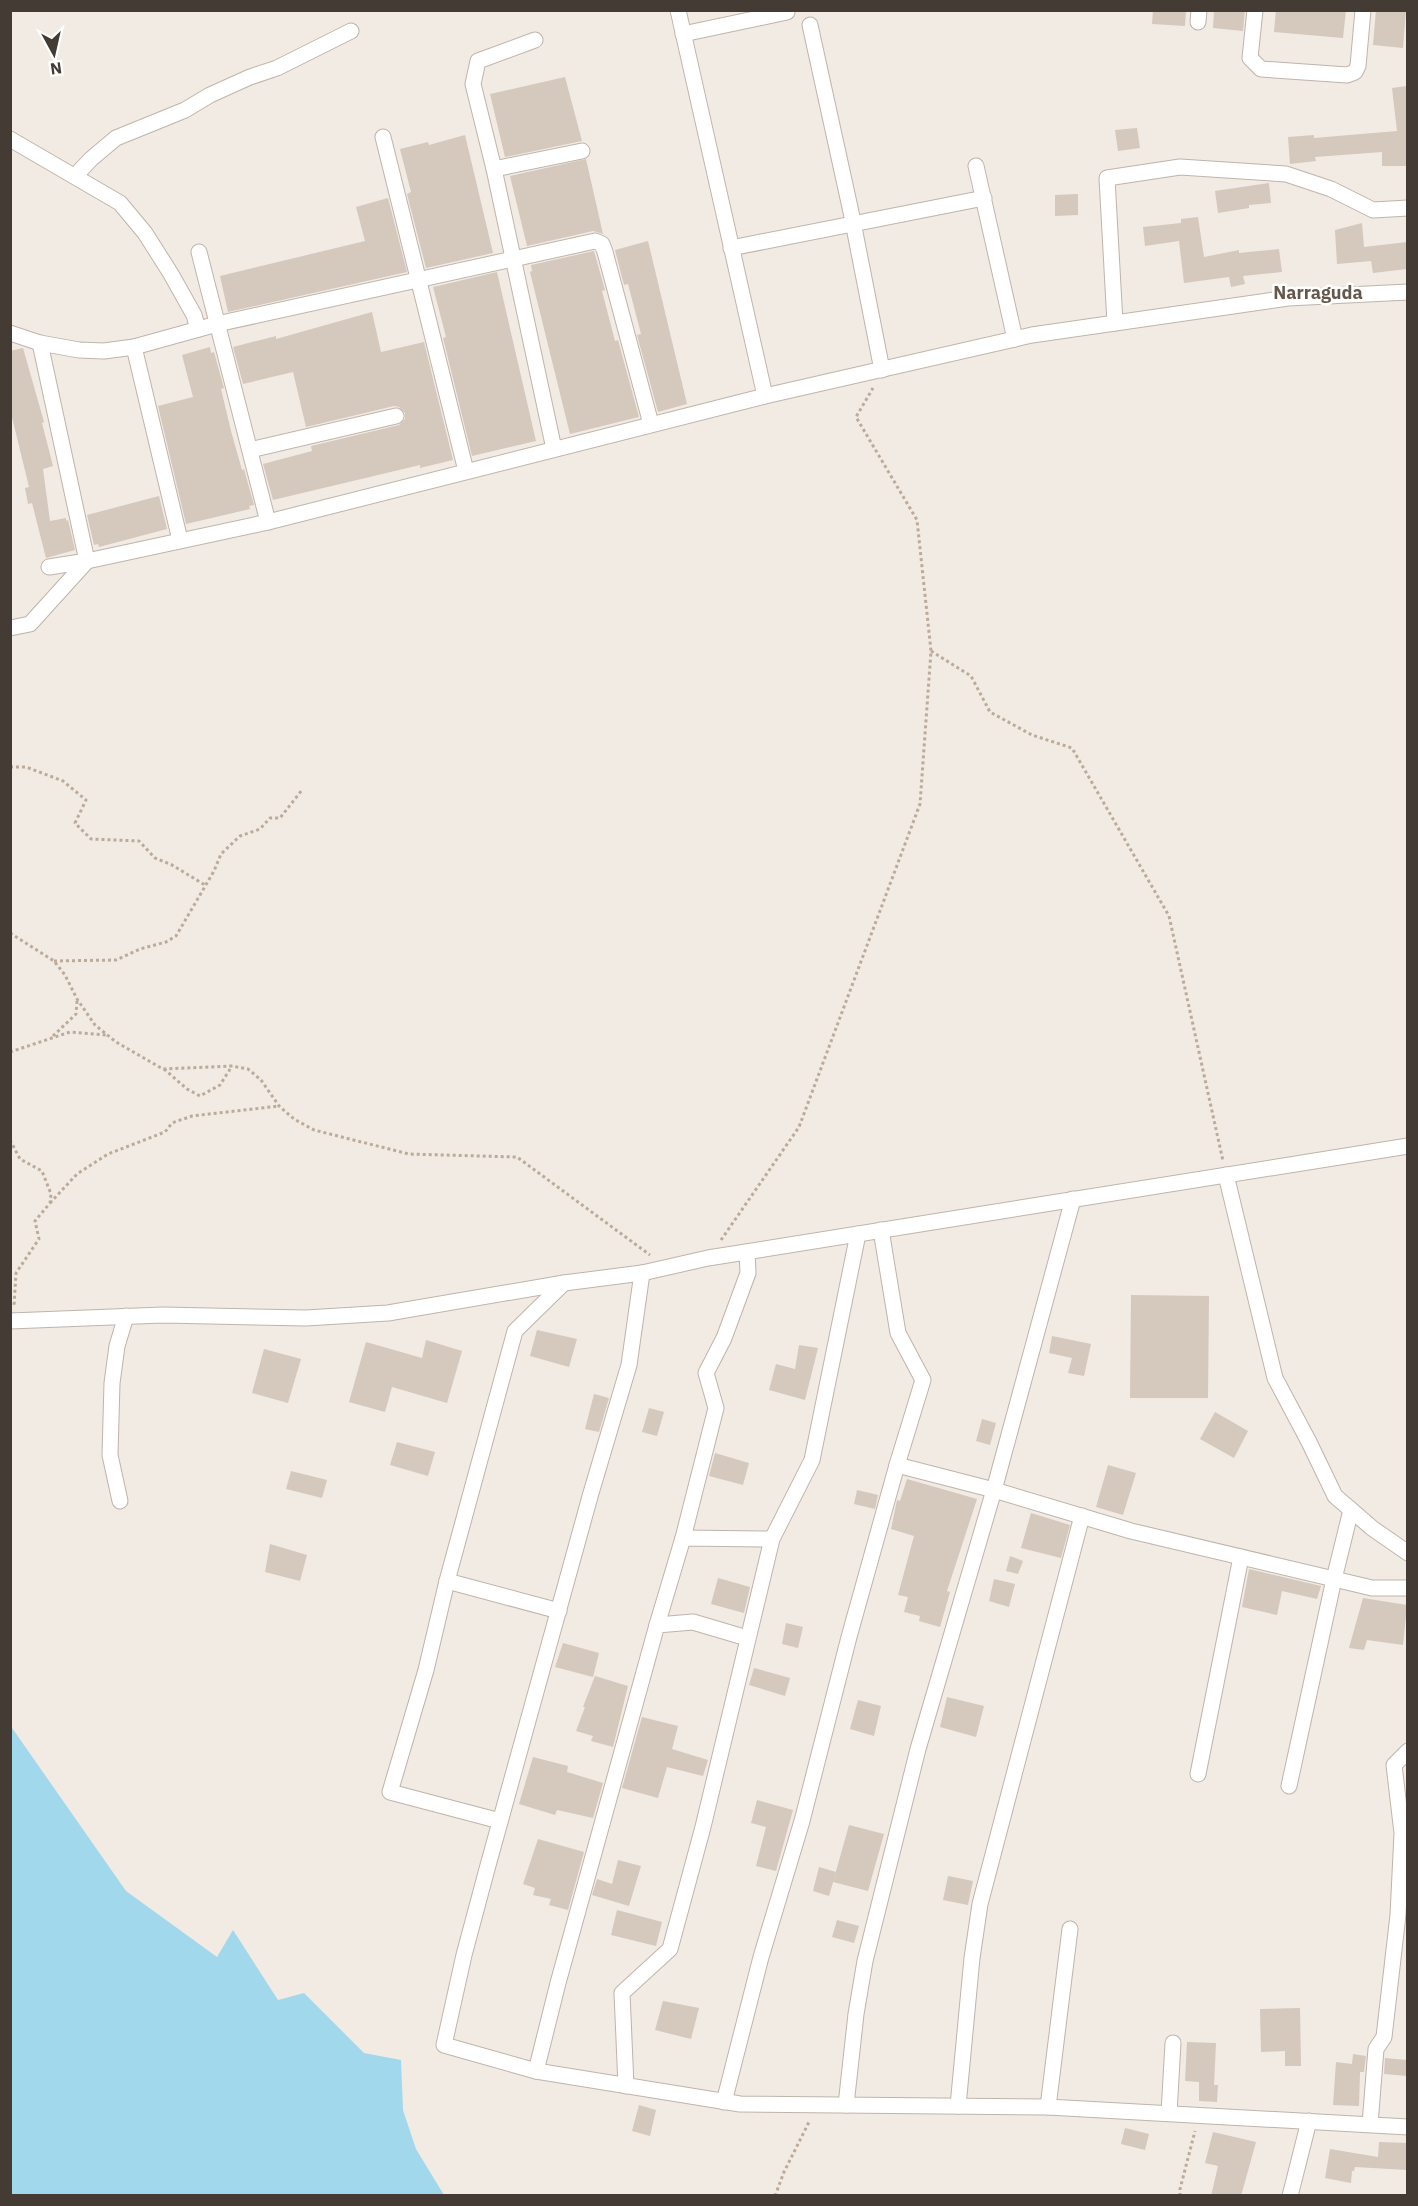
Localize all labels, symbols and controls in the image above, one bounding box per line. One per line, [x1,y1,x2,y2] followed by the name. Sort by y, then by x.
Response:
[24,24,84,84] north arrow
[49,58,63,80] text: N
[1273,281,1363,304] district label: Narraguda

